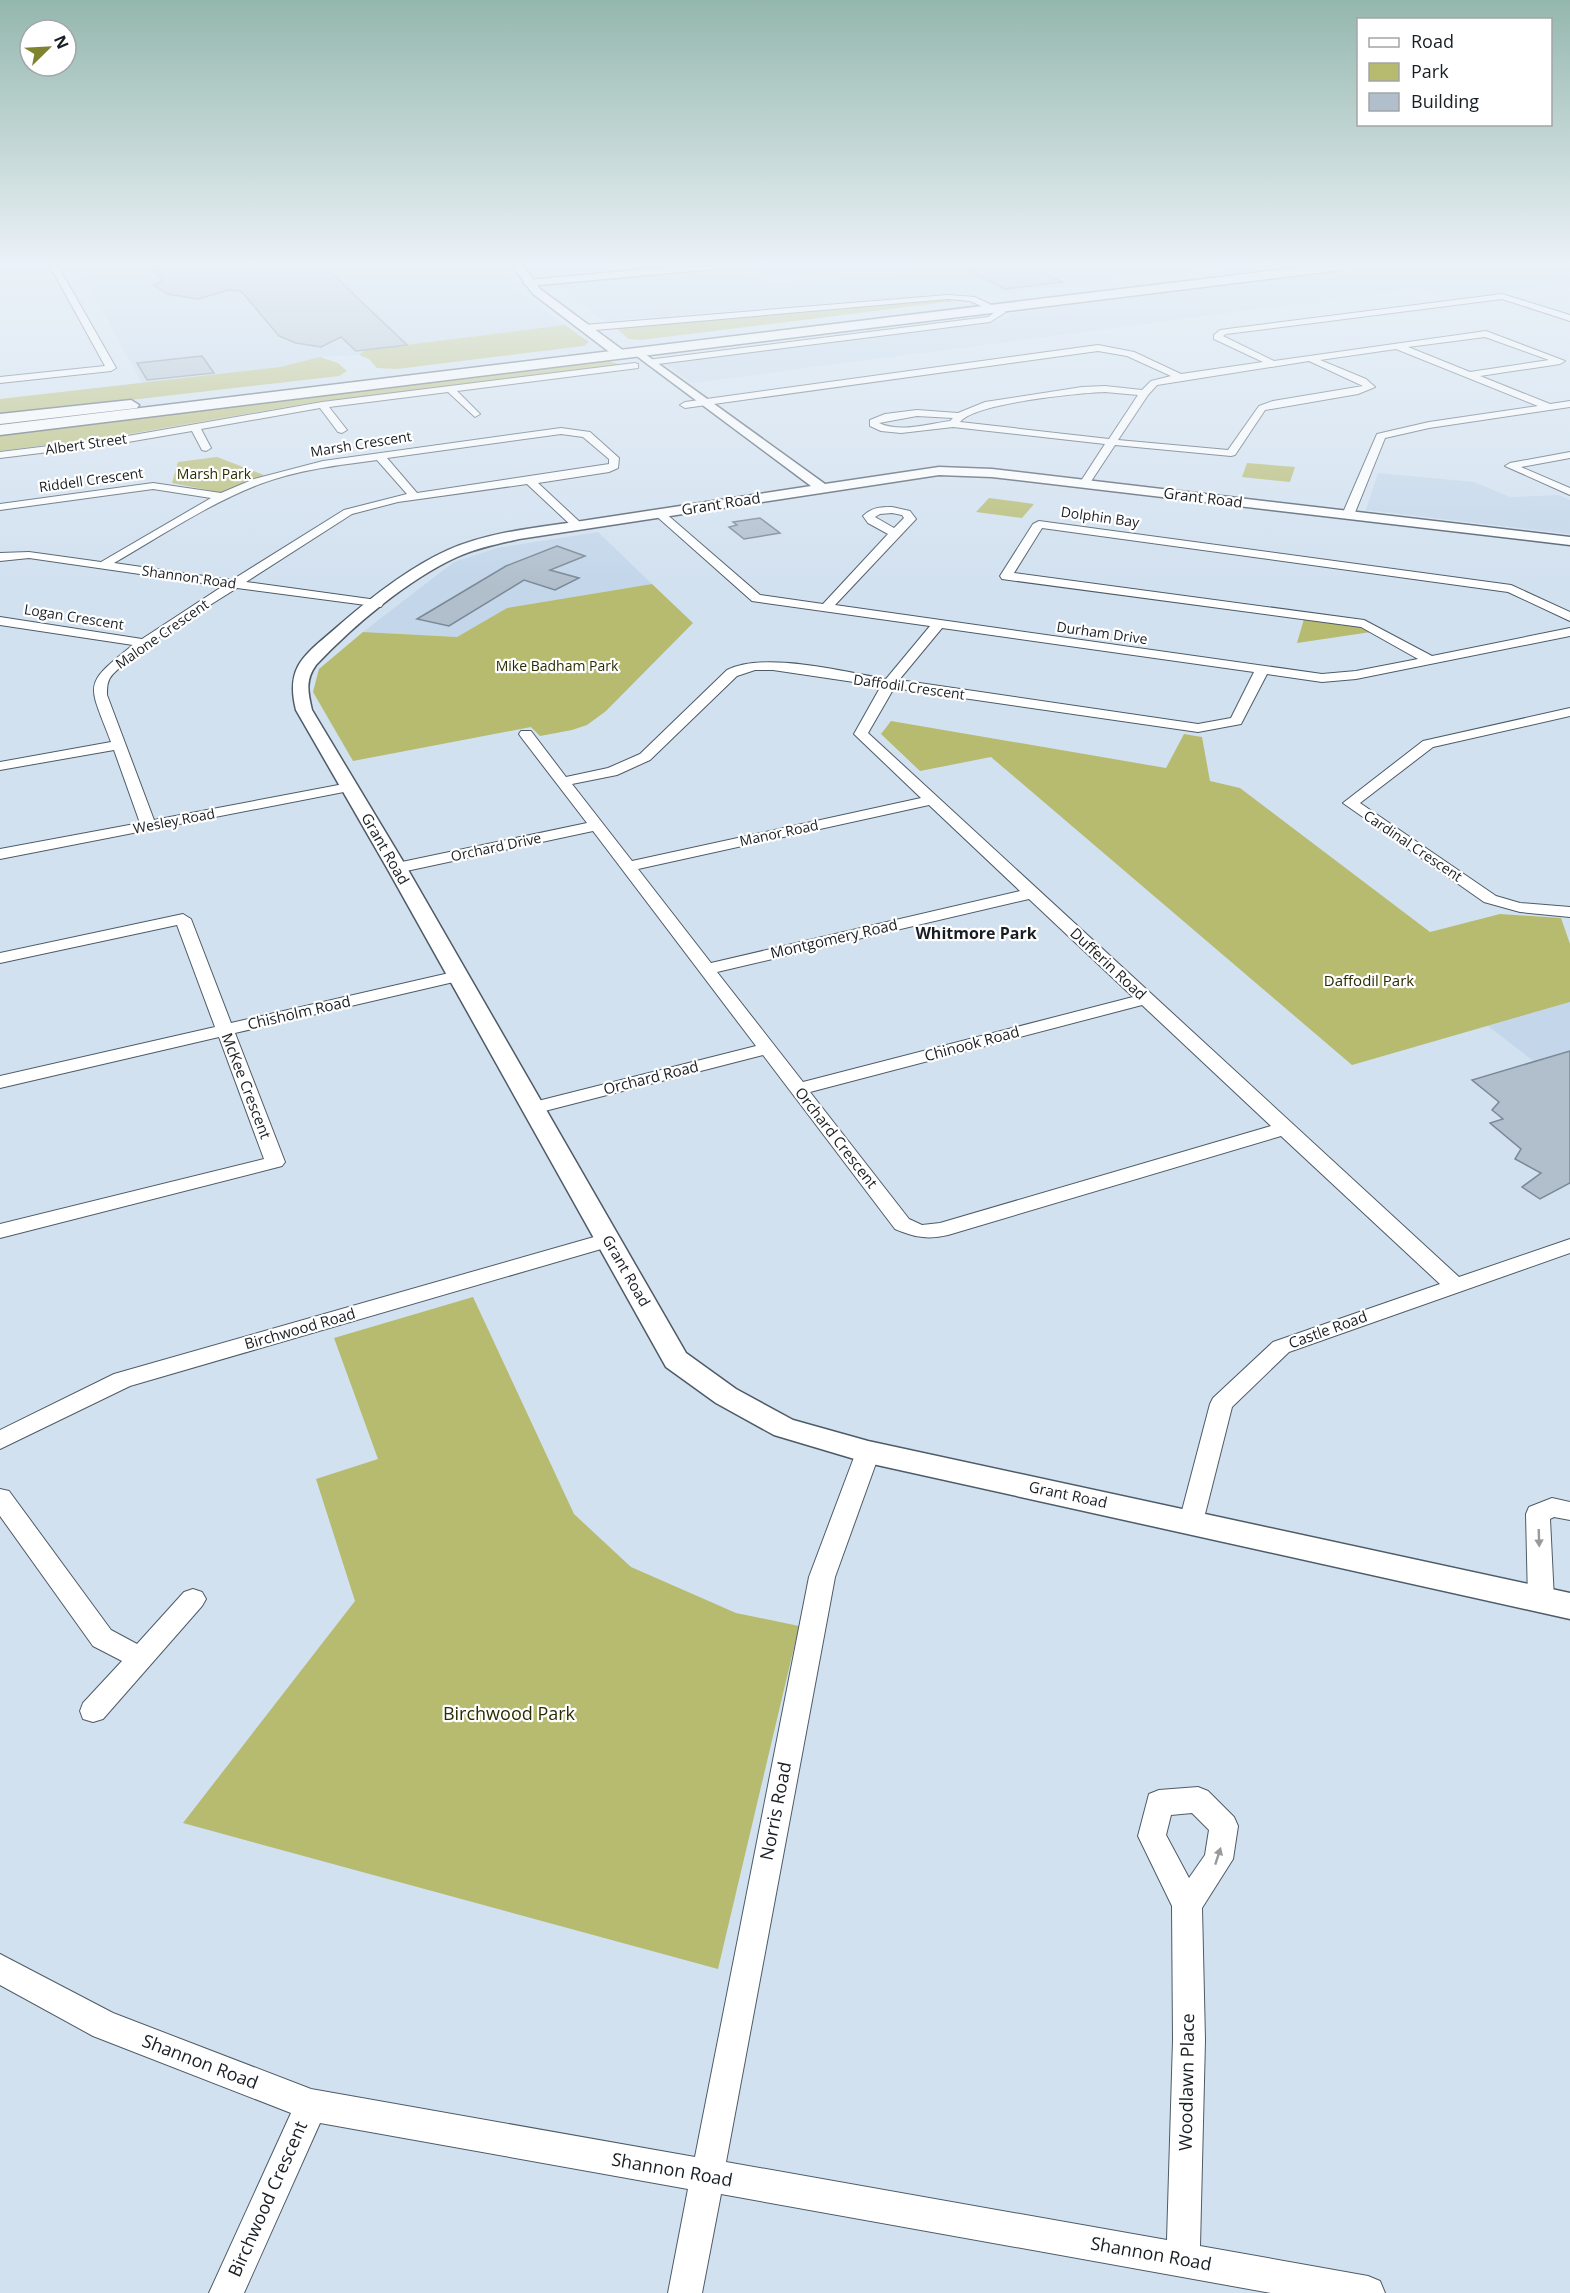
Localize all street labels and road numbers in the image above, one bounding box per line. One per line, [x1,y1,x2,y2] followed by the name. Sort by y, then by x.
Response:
[309,426,413,461] street label: Marsh Crescent
[44,428,128,459] street label: Albert Street
[38,463,144,496] street label: Riddell Crescent
[1162,482,1244,512] street label: Grant Road
[680,487,762,519] street label: Grant Road
[1060,502,1141,532] street label: Dolphin Bay
[141,560,238,593] street label: Shannon Road
[111,594,212,673] street label: Malone Crescent
[23,599,125,634] street label: Logan Crescent
[1055,617,1149,648] street label: Durham Drive
[852,669,966,704] street label: Daffodil Crescent
[131,803,216,838] street label: Wesley Road
[1360,806,1466,886] street label: Cardinal Crescent
[357,809,414,888] street label: Grant Road
[738,815,820,850] street label: Manor Road
[449,828,543,865] street label: Orchard Drive
[768,914,899,962] street label: Montgomery Road
[1066,923,1151,1004] street label: Dufferin Road
[245,990,352,1034] street label: Chisholm Road
[922,1021,1021,1065] street label: Chinook Road
[218,1030,276,1141] street label: McKee Crescent
[601,1056,700,1099] street label: Orchard Road
[791,1083,883,1192] street label: Orchard Crescent
[598,1231,655,1310] street label: Grant Road
[242,1303,358,1353] street label: Birchwood Road
[1286,1306,1370,1353] street label: Castle Road
[1027,1476,1109,1512] street label: Grant Road
[754,1760,796,1862] street label: Norris Road
[1173,2013,1199,2151] street label: Woodlawn Place
[139,2028,262,2094] street label: Shannon Road
[222,2117,312,2280] street label: Birchwood Crescent
[610,2147,735,2191] street label: Shannon Road
[1089,2231,1214,2275] street label: Shannon Road

